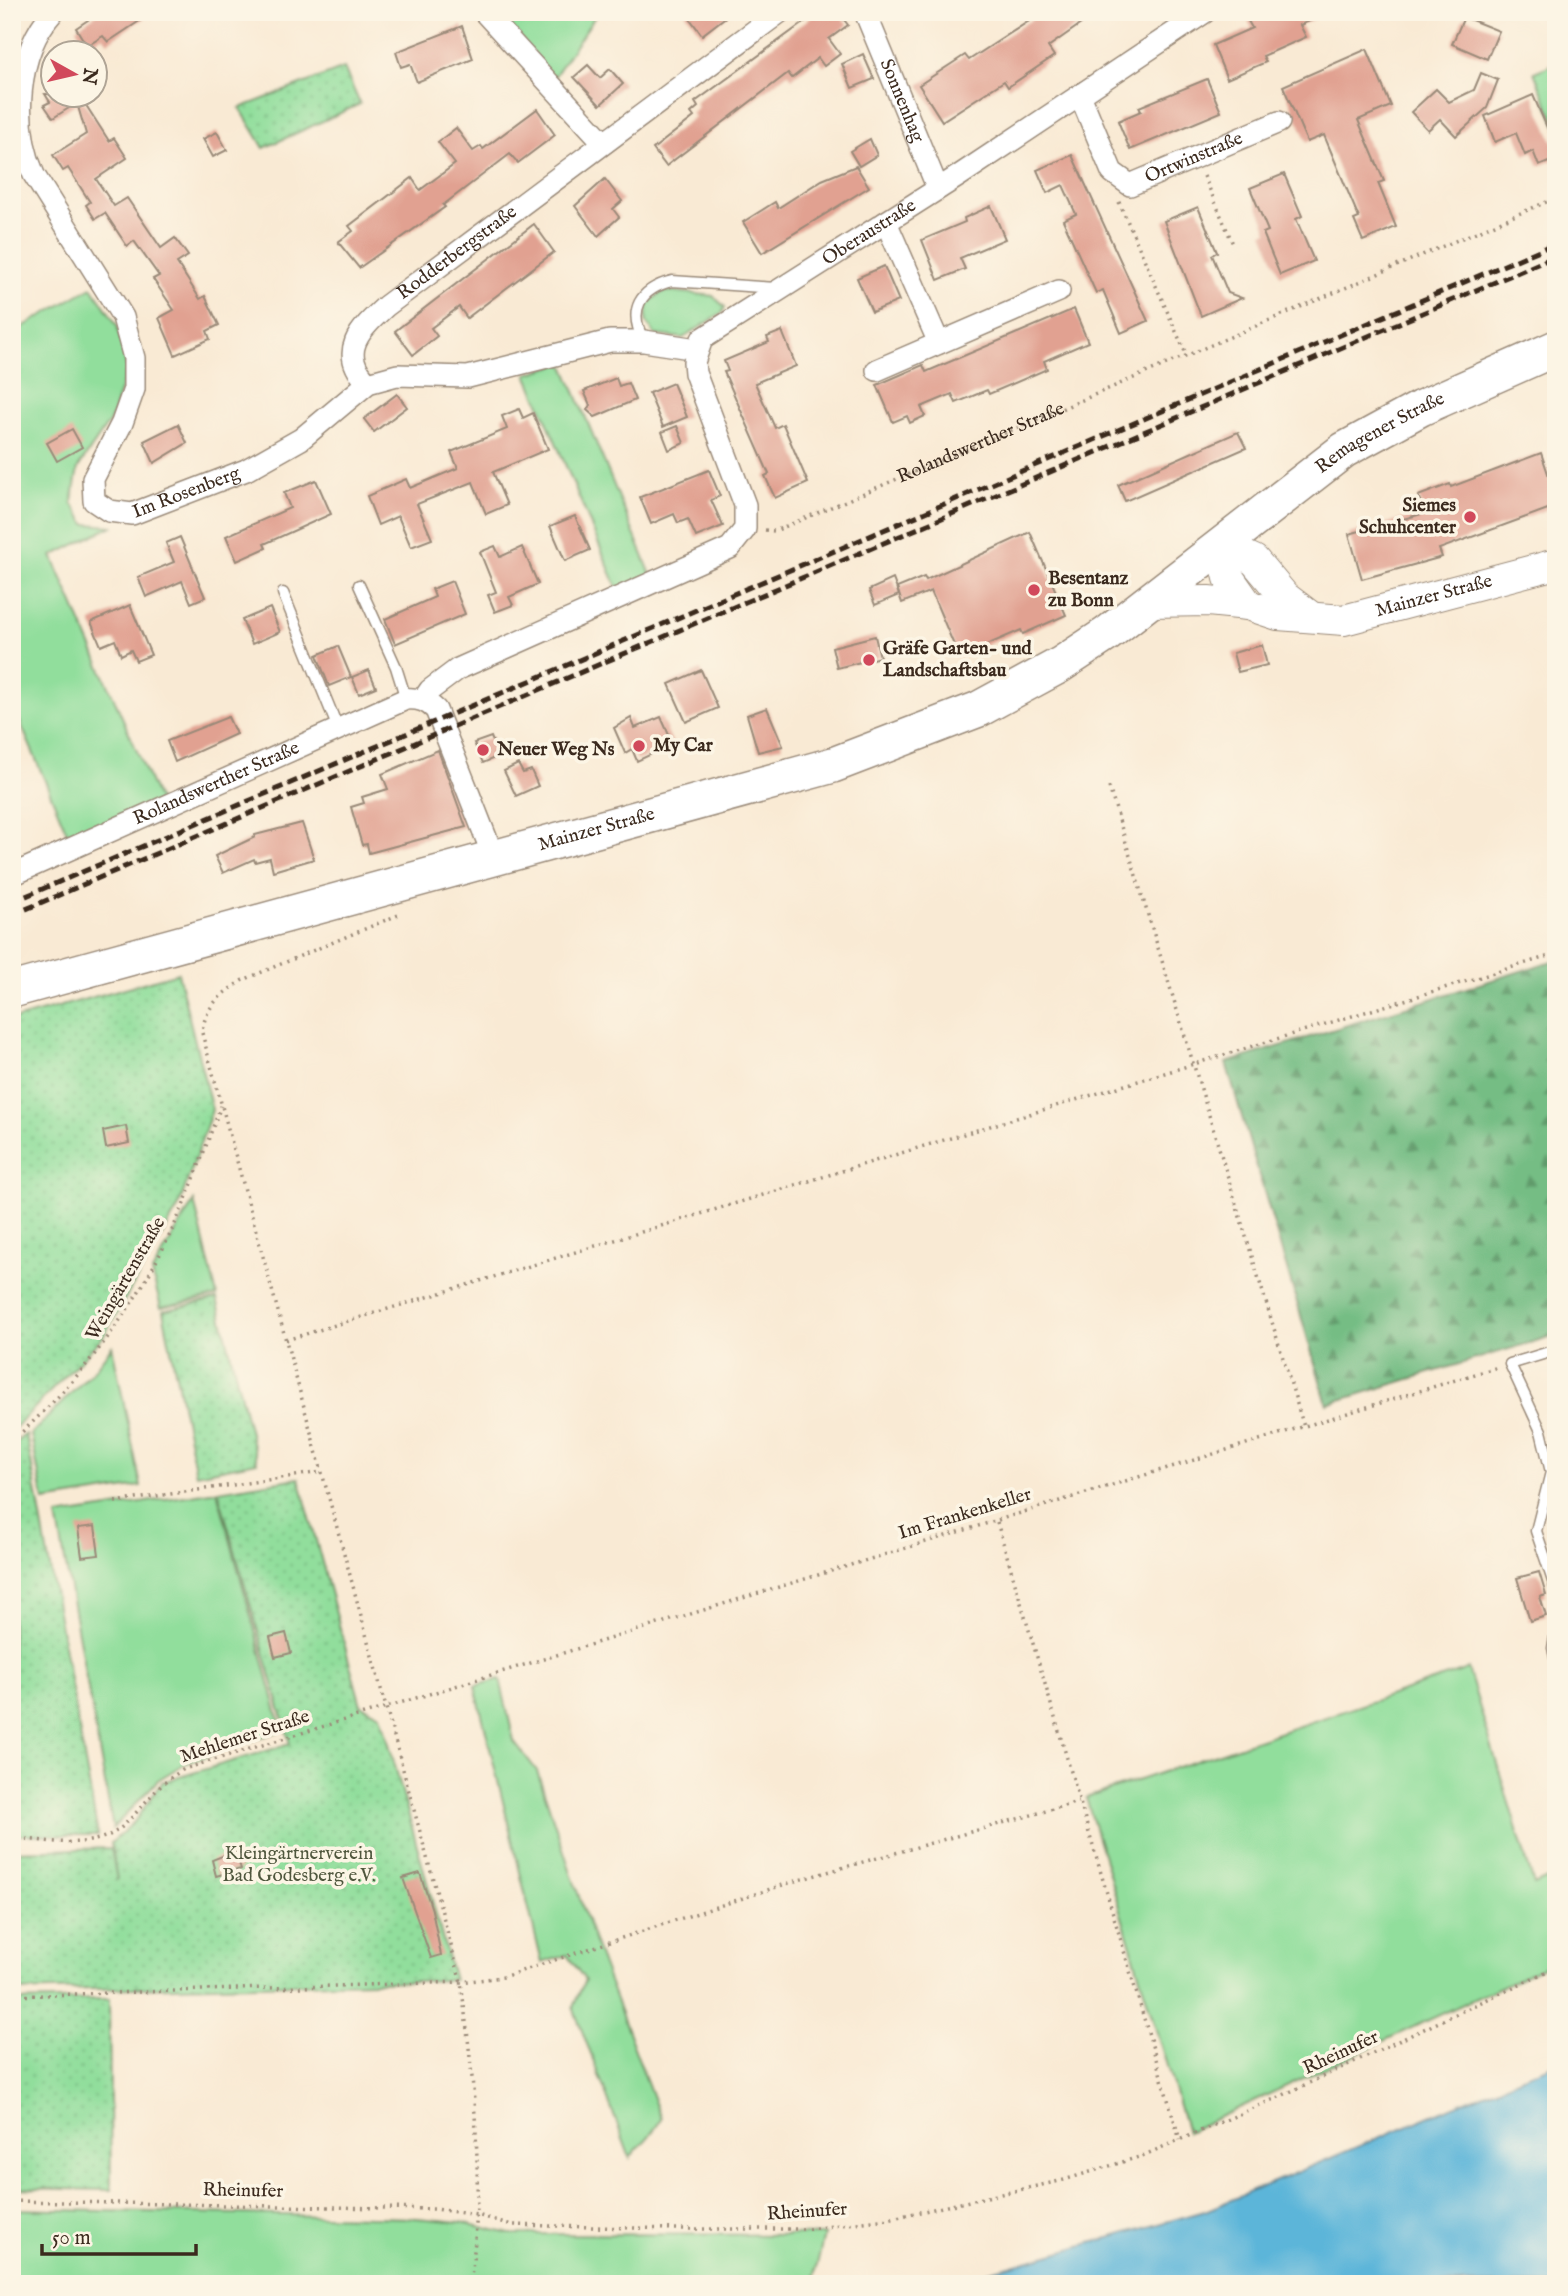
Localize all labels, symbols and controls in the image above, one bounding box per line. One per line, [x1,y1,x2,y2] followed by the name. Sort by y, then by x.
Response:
[38,38,108,108] north arrow
[874,56,930,146] street label: Sonnenhag
[76,65,102,86] text: N
[1141,127,1247,189] street label: Ortwinstraße
[818,194,921,271] street label: Oberaustraße
[392,200,522,306] street label: Rodderbergstraße
[1311,387,1449,480] street label: Remagener Straße
[894,397,1069,489] street label: Rolandswerther Straße
[129,461,244,525] street label: Im Rosenberg
[1359,494,1457,540] place label: Siemes Schuhcenter
[1462,509,1478,525] marker: Siemes Schuhcenter
[1048,567,1129,613] place label: Besentanz zu Bonn
[1373,569,1495,623] street label: Mainzer Straße
[1026,582,1042,598] marker: Besentanz zu Bonn
[883,637,1033,683] place label: Gräfe Garten- und Landschaftsbau
[861,652,877,668] marker: Gräfe Garten- und Landschaftsbau
[653,734,714,758] place label: My Car
[130,736,304,831] street label: Rolandswerther Straße
[496,738,615,762] place label: Neuer Weg Ns
[631,738,647,754] marker: My Car
[475,742,491,758] marker: Neuer Weg Ns
[535,802,658,857] street label: Mainzer Straße
[81,1213,171,1345] street label: Weingärtenstraße
[896,1482,1034,1546] street label: Im Frankenkeller
[177,1705,313,1769] street label: Mehlemer Straße
[222,1842,376,1888] park label: Kleingärtnerverein Bad Godesberg e.V.
[1299,2025,1383,2081] street label: Rheinufer
[202,2178,284,2204] street label: Rheinufer
[766,2197,848,2227] street label: Rheinufer
[42,2212,196,2256] scale bar
[52,2225,91,2252] text: 50 m

